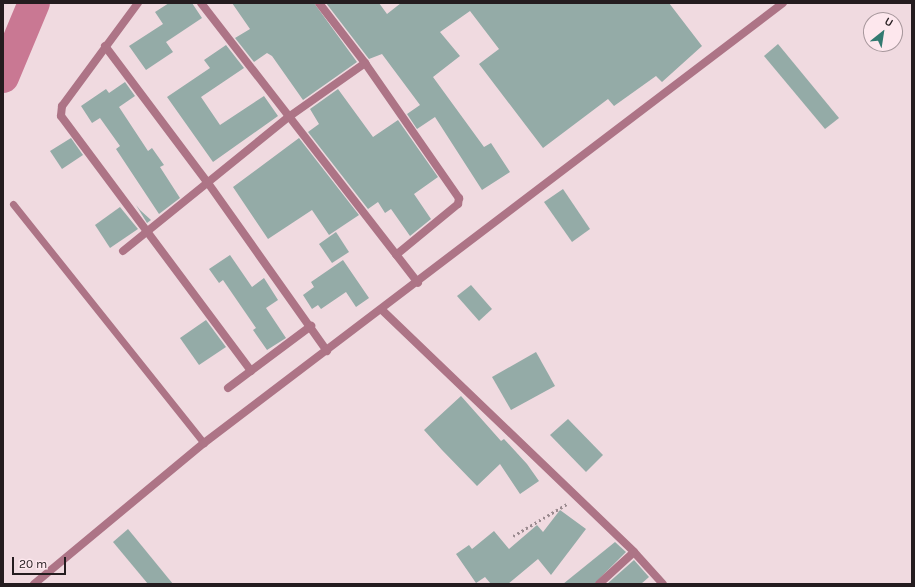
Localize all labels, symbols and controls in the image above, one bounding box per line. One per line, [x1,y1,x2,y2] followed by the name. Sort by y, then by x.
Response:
[863,12,903,52] north arrow
[882,15,895,30] text: U
[14,549,68,575] scale bar
[19,557,47,571] text: 20 m

